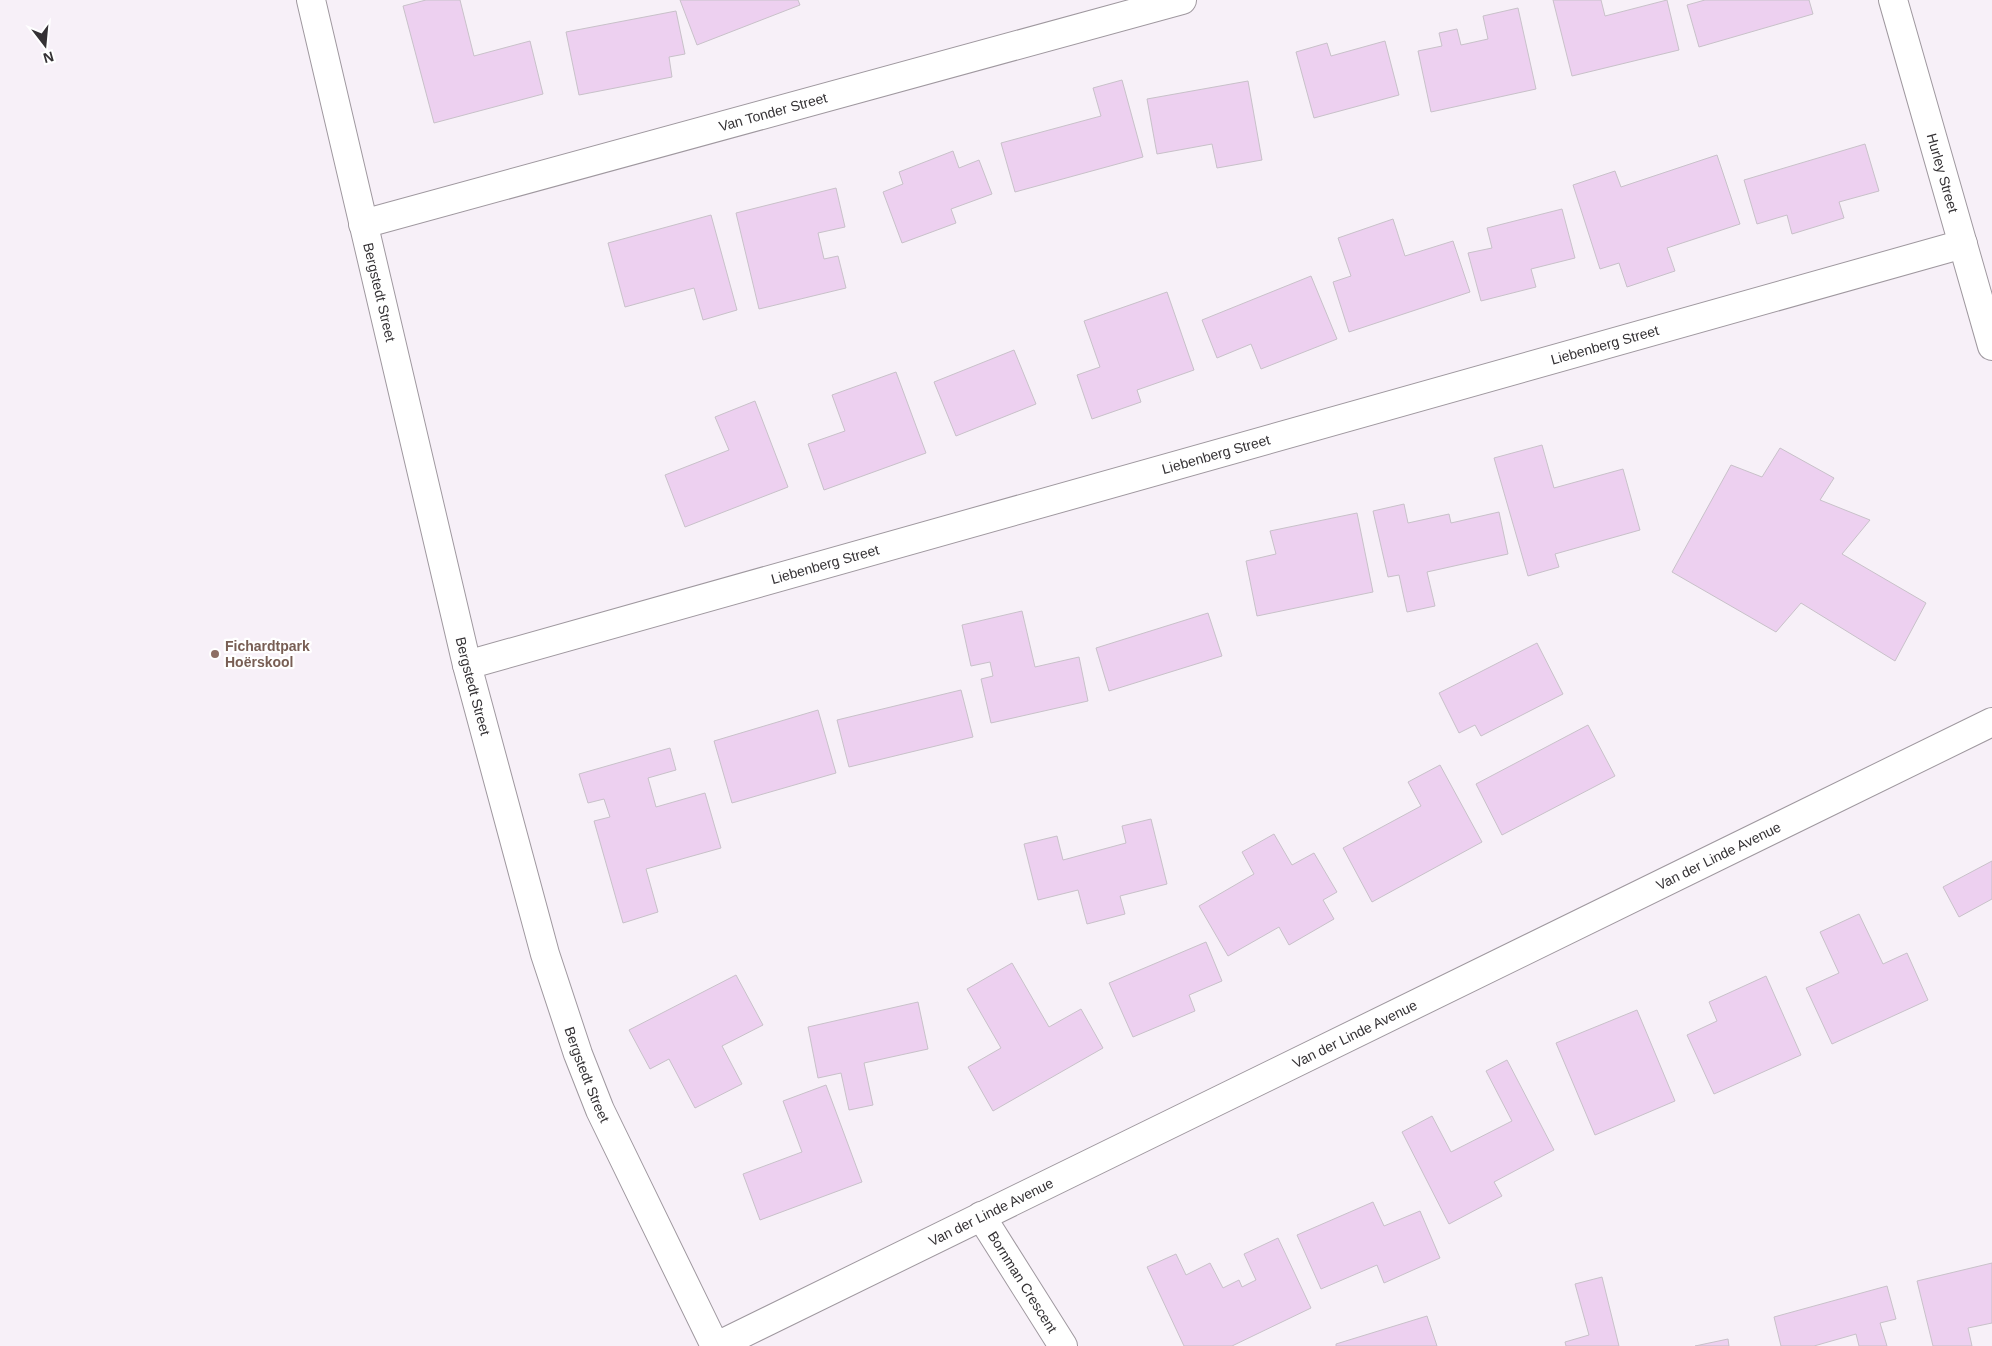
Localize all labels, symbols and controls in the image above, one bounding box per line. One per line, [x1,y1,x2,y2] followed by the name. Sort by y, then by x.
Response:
[20,20,70,70] north arrow
[42,48,56,67] text: N
[717,89,829,134] street label: Van Tonder Street
[1924,132,1961,215] street label: Hurley Street
[360,241,399,343] street label: Bergstedt Street
[1549,322,1661,368] street label: Liebenberg Street
[1160,431,1272,477] street label: Liebenberg Street
[769,541,881,587] street label: Liebenberg Street
[453,635,494,737] street label: Bergstedt Street
[225,638,310,670] place label: Fichardtpark Hoërskool
[209,648,221,660] marker: Fichardtpark Hoërskool
[1654,819,1784,893] street label: Van der Linde Avenue
[1290,997,1420,1071] street label: Van der Linde Avenue
[562,1025,613,1125] street label: Bergstedt Street
[926,1175,1056,1249] street label: Van der Linde Avenue
[985,1228,1061,1336] street label: Bornman Crescent

